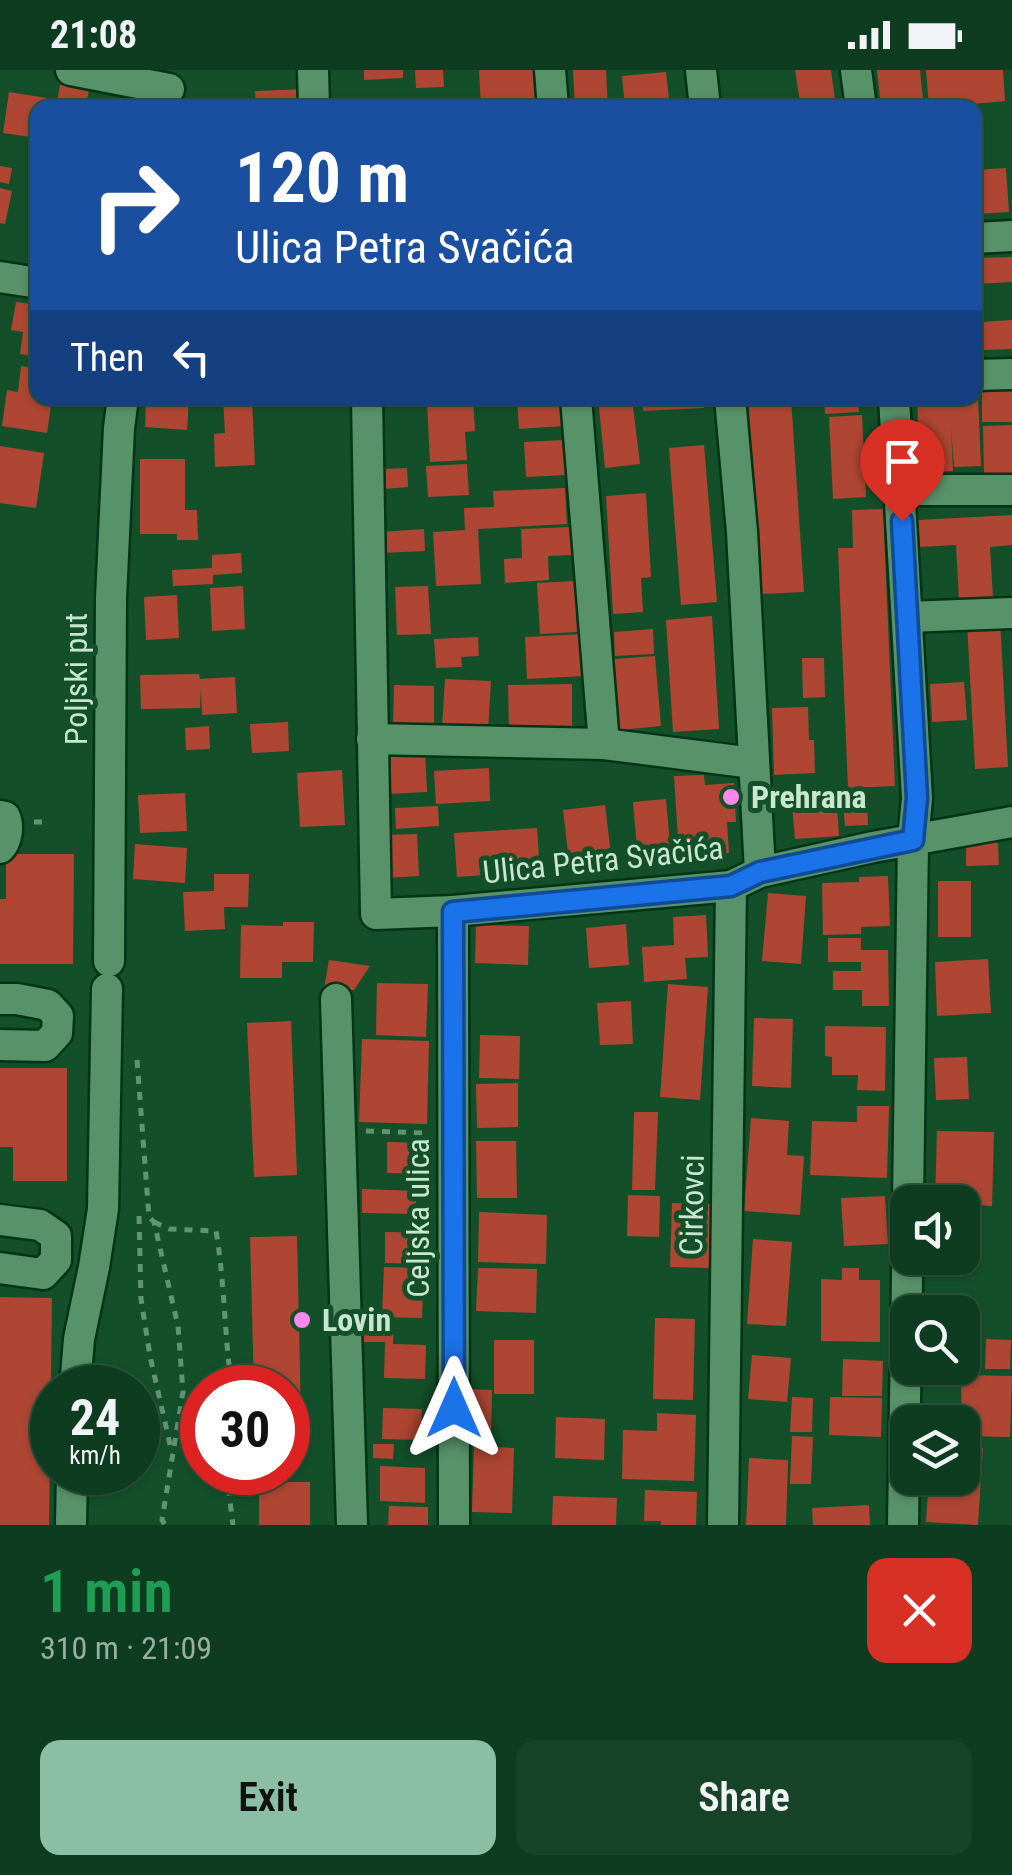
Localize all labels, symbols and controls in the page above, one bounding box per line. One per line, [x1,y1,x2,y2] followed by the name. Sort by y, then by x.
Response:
[50,13,137,57] text: 21:08
[235,137,409,219] text: 120 m
[70,140,200,270] icon: right
[235,221,575,274] text: Ulica Petra Svačića
[164,330,219,385] icon: left
[70,336,144,380] text: Then
[860,419,945,522] pin
[875,434,930,489] icon: arrive
[57,613,95,745] street label: Poljski put
[751,778,867,816] place label: Prehrana
[720,786,742,808] marker: Prehrana
[481,828,725,892] street label: Ulica Petra Svačića
[399,1138,437,1298] street label: Celjska ulica
[672,1154,712,1256] street label: Cirkovci
[890,1185,980,1495] map controls
[890,1185,980,1275] button: sound
[890,1295,980,1385] button: search
[322,1301,391,1339] place label: Lovin
[291,1309,313,1331] marker: Lovin
[402,1356,506,1460] position arrow
[180,1365,310,1495] speed limit sign: 30
[70,1389,120,1447] text: 24
[890,1405,980,1495] button: layers
[69,1441,121,1470] text: km/h
[40,1556,173,1627] text: 1 min
[867,1558,972,1663] button: close
[40,1629,212,1667] text: 310 m · 21:09
[40,1740,496,1855] button: Exit
[516,1740,972,1855] button: Share

